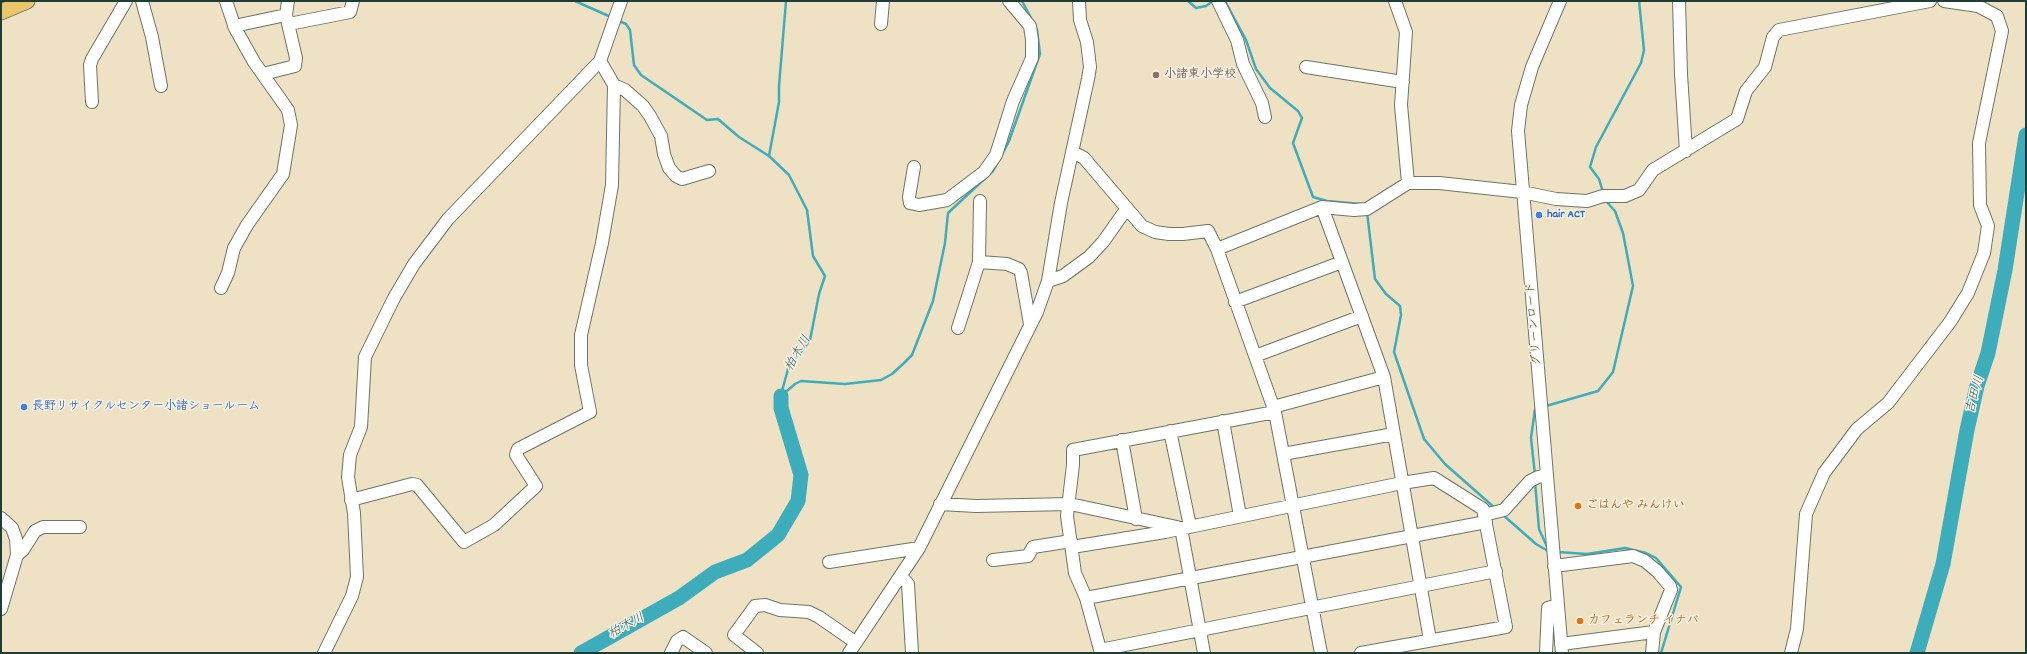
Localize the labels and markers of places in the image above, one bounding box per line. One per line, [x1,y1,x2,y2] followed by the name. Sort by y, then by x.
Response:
[1164,68,1236,82] place label: 小諸東小学校
[1151,70,1161,80] marker: 小諸東小学校
[1547,208,1585,222] place label: hair ACT
[1534,210,1544,220] marker: hair ACT
[32,400,260,414] place label: 長野リサイクルセンター小諸ショールーム
[19,402,29,412] marker: 長野リサイクルセンター小諸ショールーム
[1586,499,1685,513] place label: ごはんや みんけい
[1573,501,1583,511] marker: ごはんや みんけい
[1588,614,1699,628] place label: カフェランチ イナバ
[1575,616,1585,626] marker: カフェランチ イナバ

